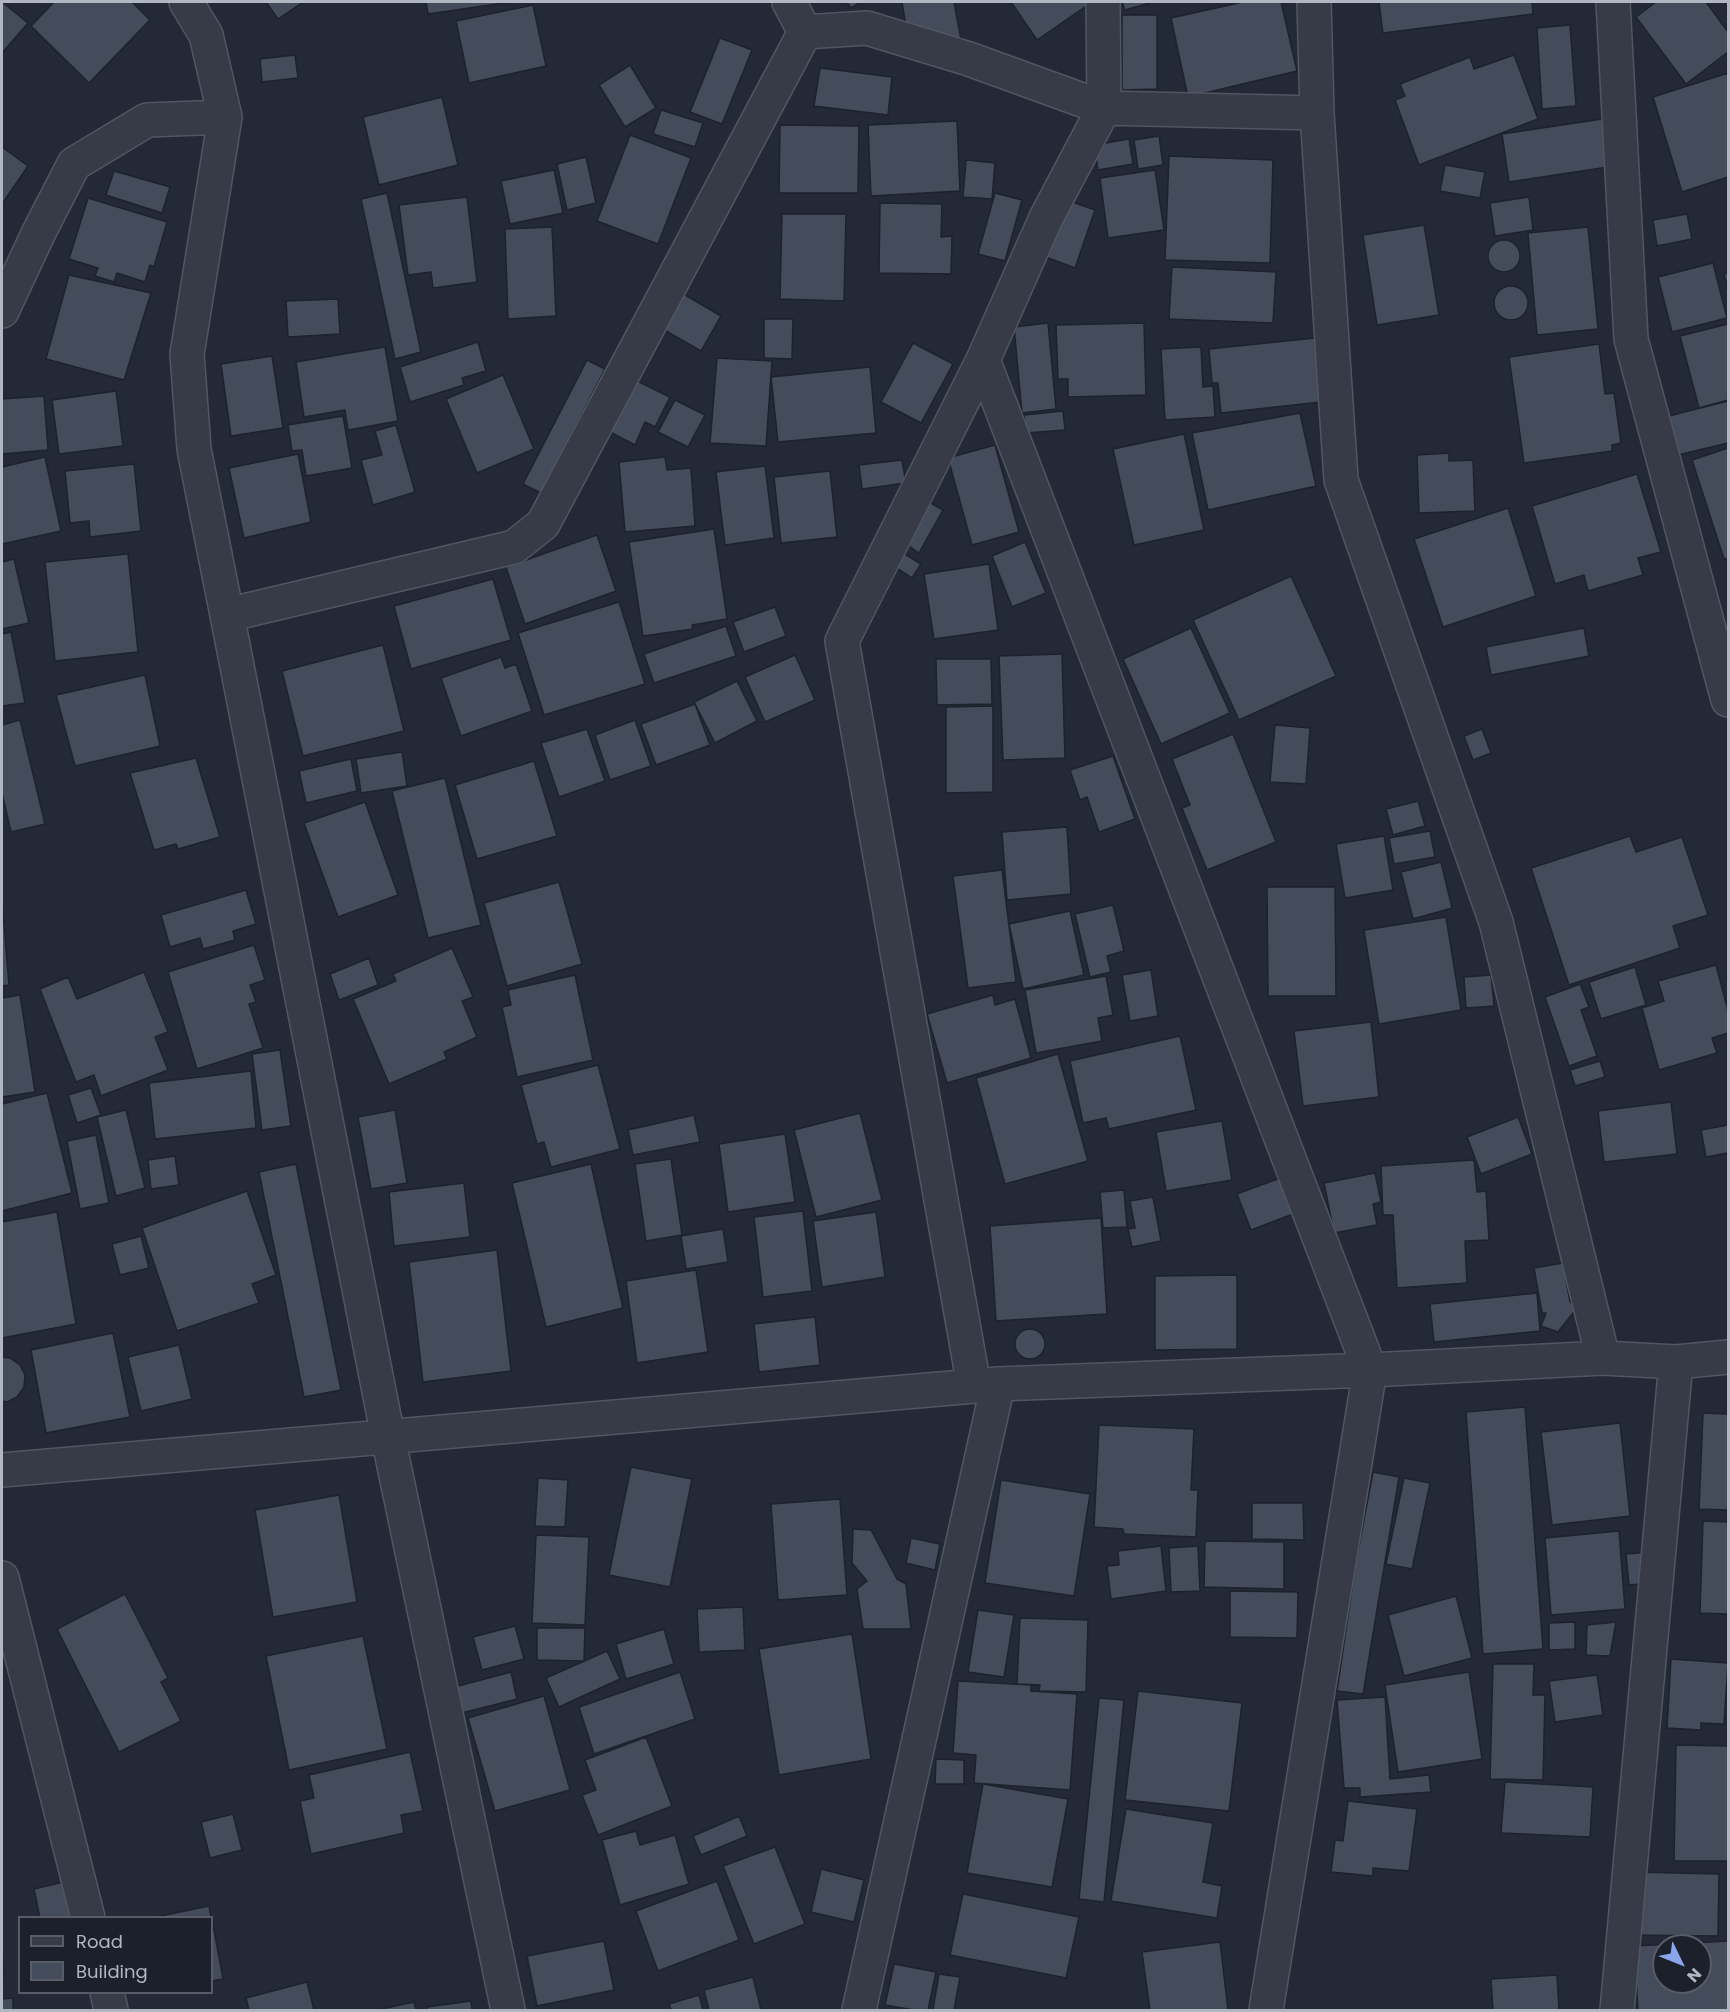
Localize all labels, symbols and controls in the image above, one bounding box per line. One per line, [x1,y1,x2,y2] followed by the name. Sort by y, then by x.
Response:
[18,1916,213,1994] legend
[76,1929,123,1954] text: Road
[1652,1934,1712,1994] north arrow
[76,1959,148,1984] text: Building
[1682,1963,1707,1987] text: N

